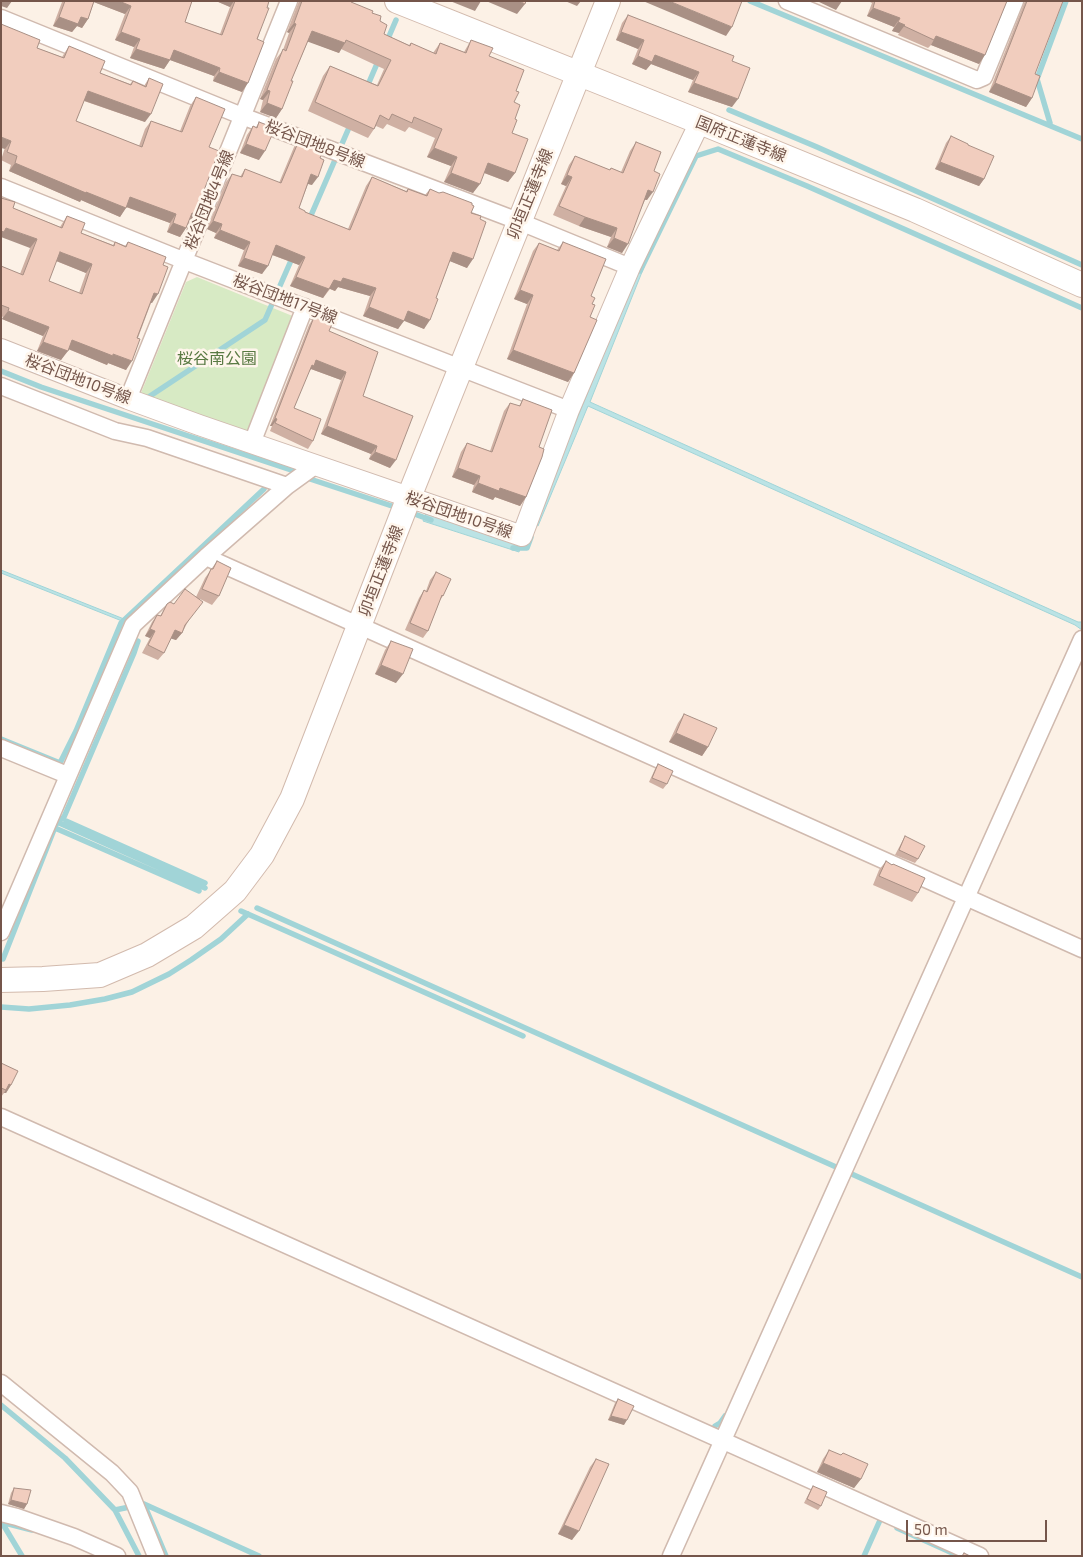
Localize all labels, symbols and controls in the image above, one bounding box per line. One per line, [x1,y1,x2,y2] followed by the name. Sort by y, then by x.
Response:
[693,112,789,166] street label: 国府正蓮寺線
[262,116,368,172] street label: 桜谷団地8号線
[503,146,557,242] street label: 卯垣正蓮寺線
[180,147,238,253] street label: 桜谷団地4号線
[230,270,340,328] street label: 桜谷団地17号線
[177,349,257,369] park label: 桜谷南公園
[22,350,134,408] street label: 桜谷団地10号線
[403,488,515,542] street label: 桜谷団地10号線
[355,523,407,619] street label: 卯垣正蓮寺線
[908,1510,1049,1542] scale bar
[914,1520,948,1538] text: 50 m

